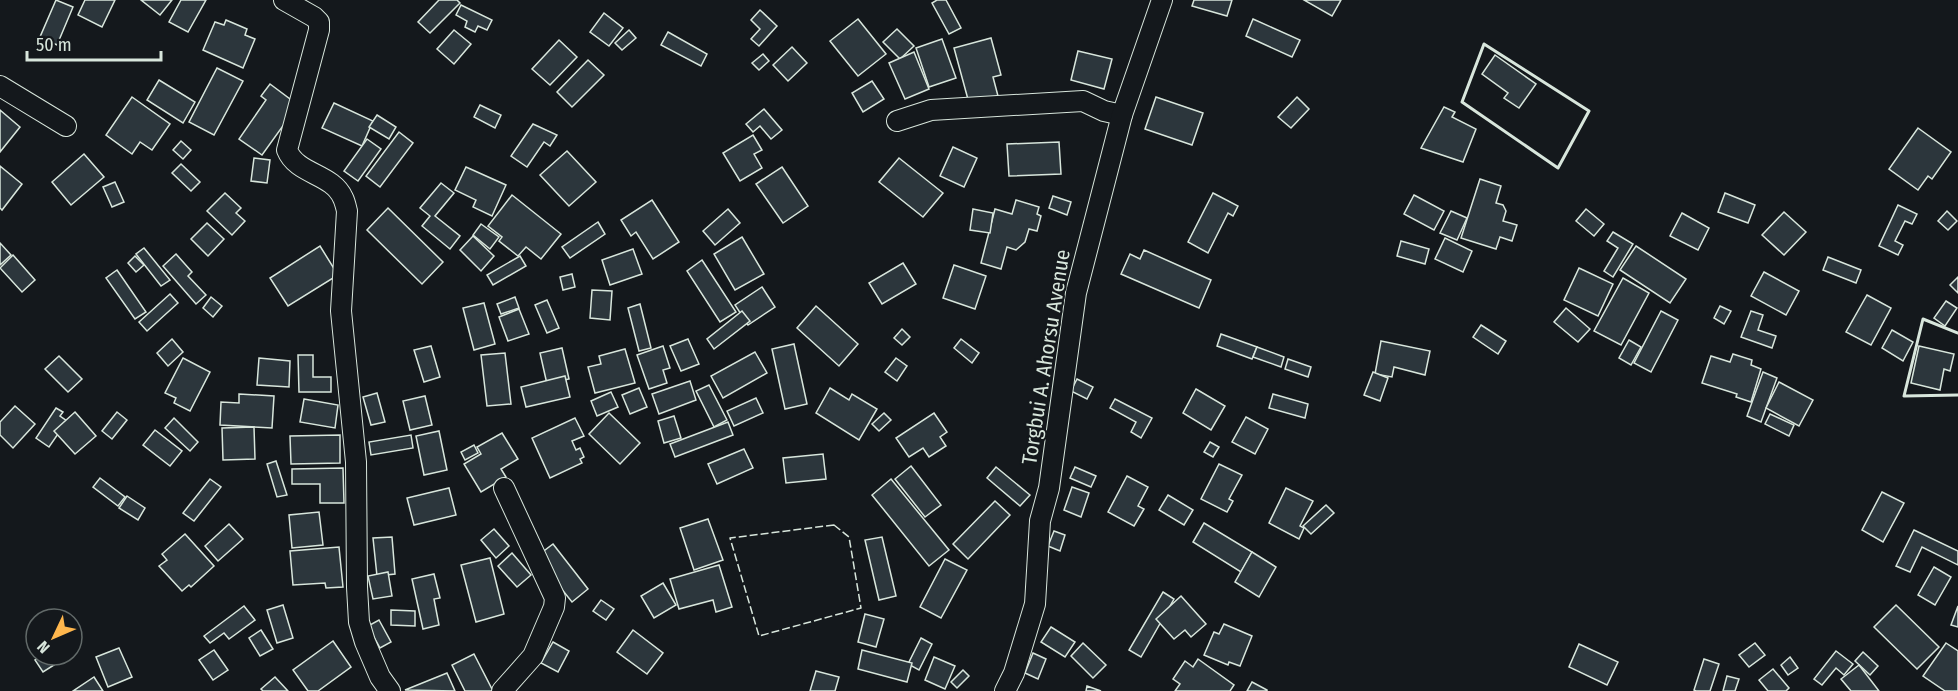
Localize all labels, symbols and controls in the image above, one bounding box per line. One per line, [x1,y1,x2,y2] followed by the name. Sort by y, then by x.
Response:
[27,24,160,62] scale bar
[36,34,72,56] text: 50 m
[1016,248,1076,466] street label: Torgbui A. Ahorsu Avenue
[24,607,84,667] north arrow
[33,637,54,657] text: N

